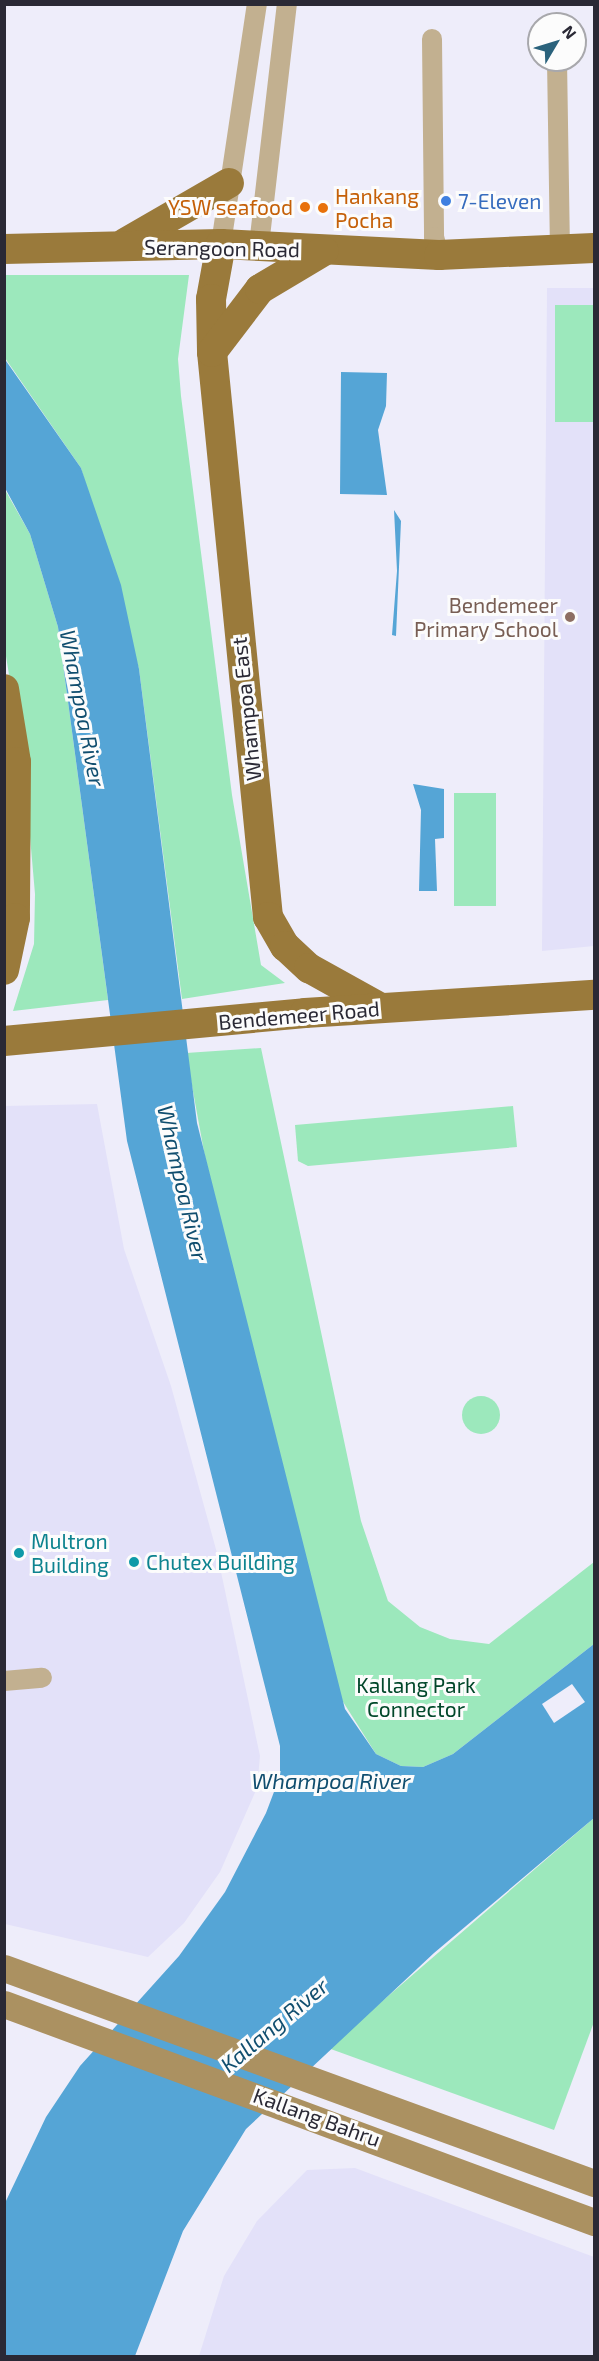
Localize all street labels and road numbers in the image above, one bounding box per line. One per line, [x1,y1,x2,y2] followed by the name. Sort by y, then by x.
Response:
[144,234,300,262] street label: Serangoon Road
[226,636,266,782] street label: Whampoa East
[217,995,381,1035] street label: Bendemeer Road
[250,2082,384,2152] street label: Kallang Bahru

